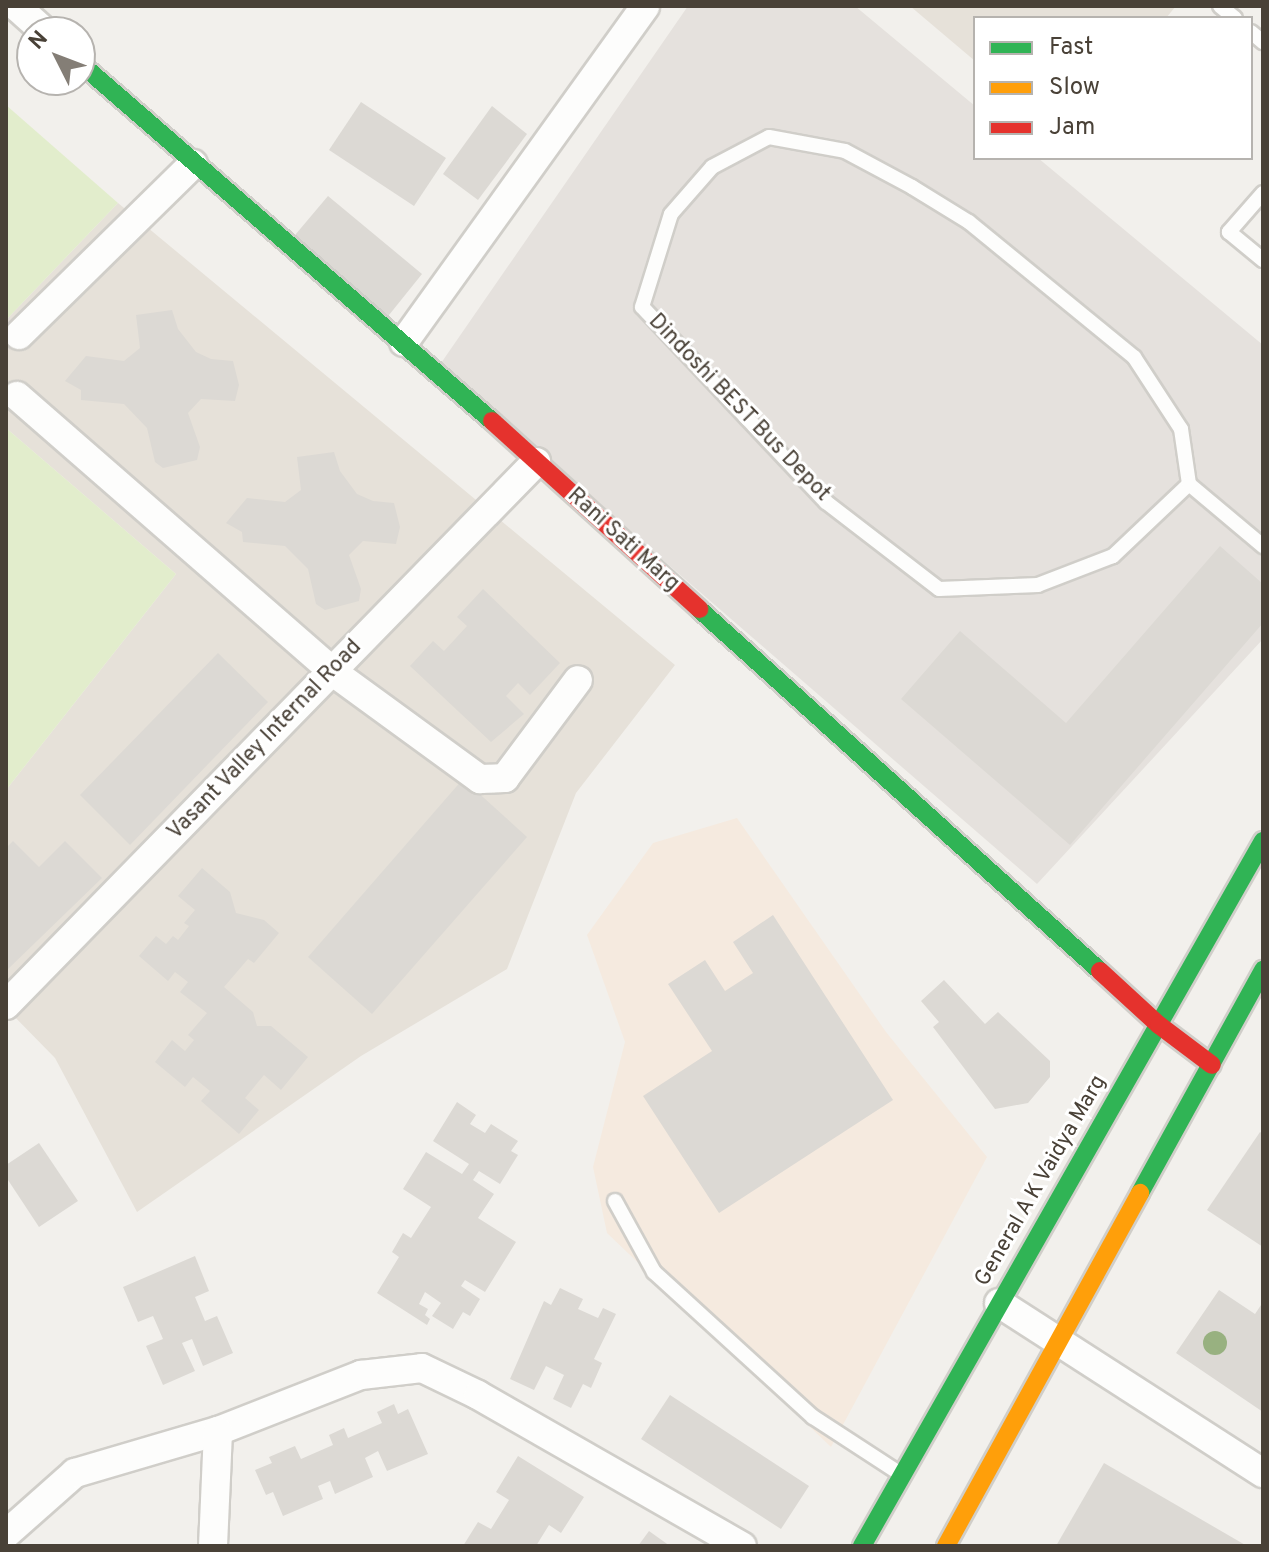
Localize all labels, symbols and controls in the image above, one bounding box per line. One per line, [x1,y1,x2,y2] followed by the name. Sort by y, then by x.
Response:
[16,16,96,96] north arrow
[973,16,1253,160] legend
[24,26,55,56] text: N
[1049,33,1093,63] text: Fast
[1049,73,1100,103] text: Slow
[1049,113,1095,143] text: Jam
[642,308,836,508] street label: Dindoshi BEST Bus Depot
[561,483,685,597] street label: Rani Sati Marg
[162,634,368,846] street label: Vasant Valley Internal Road
[969,1070,1113,1292] street label: General A K Vaidya Marg

